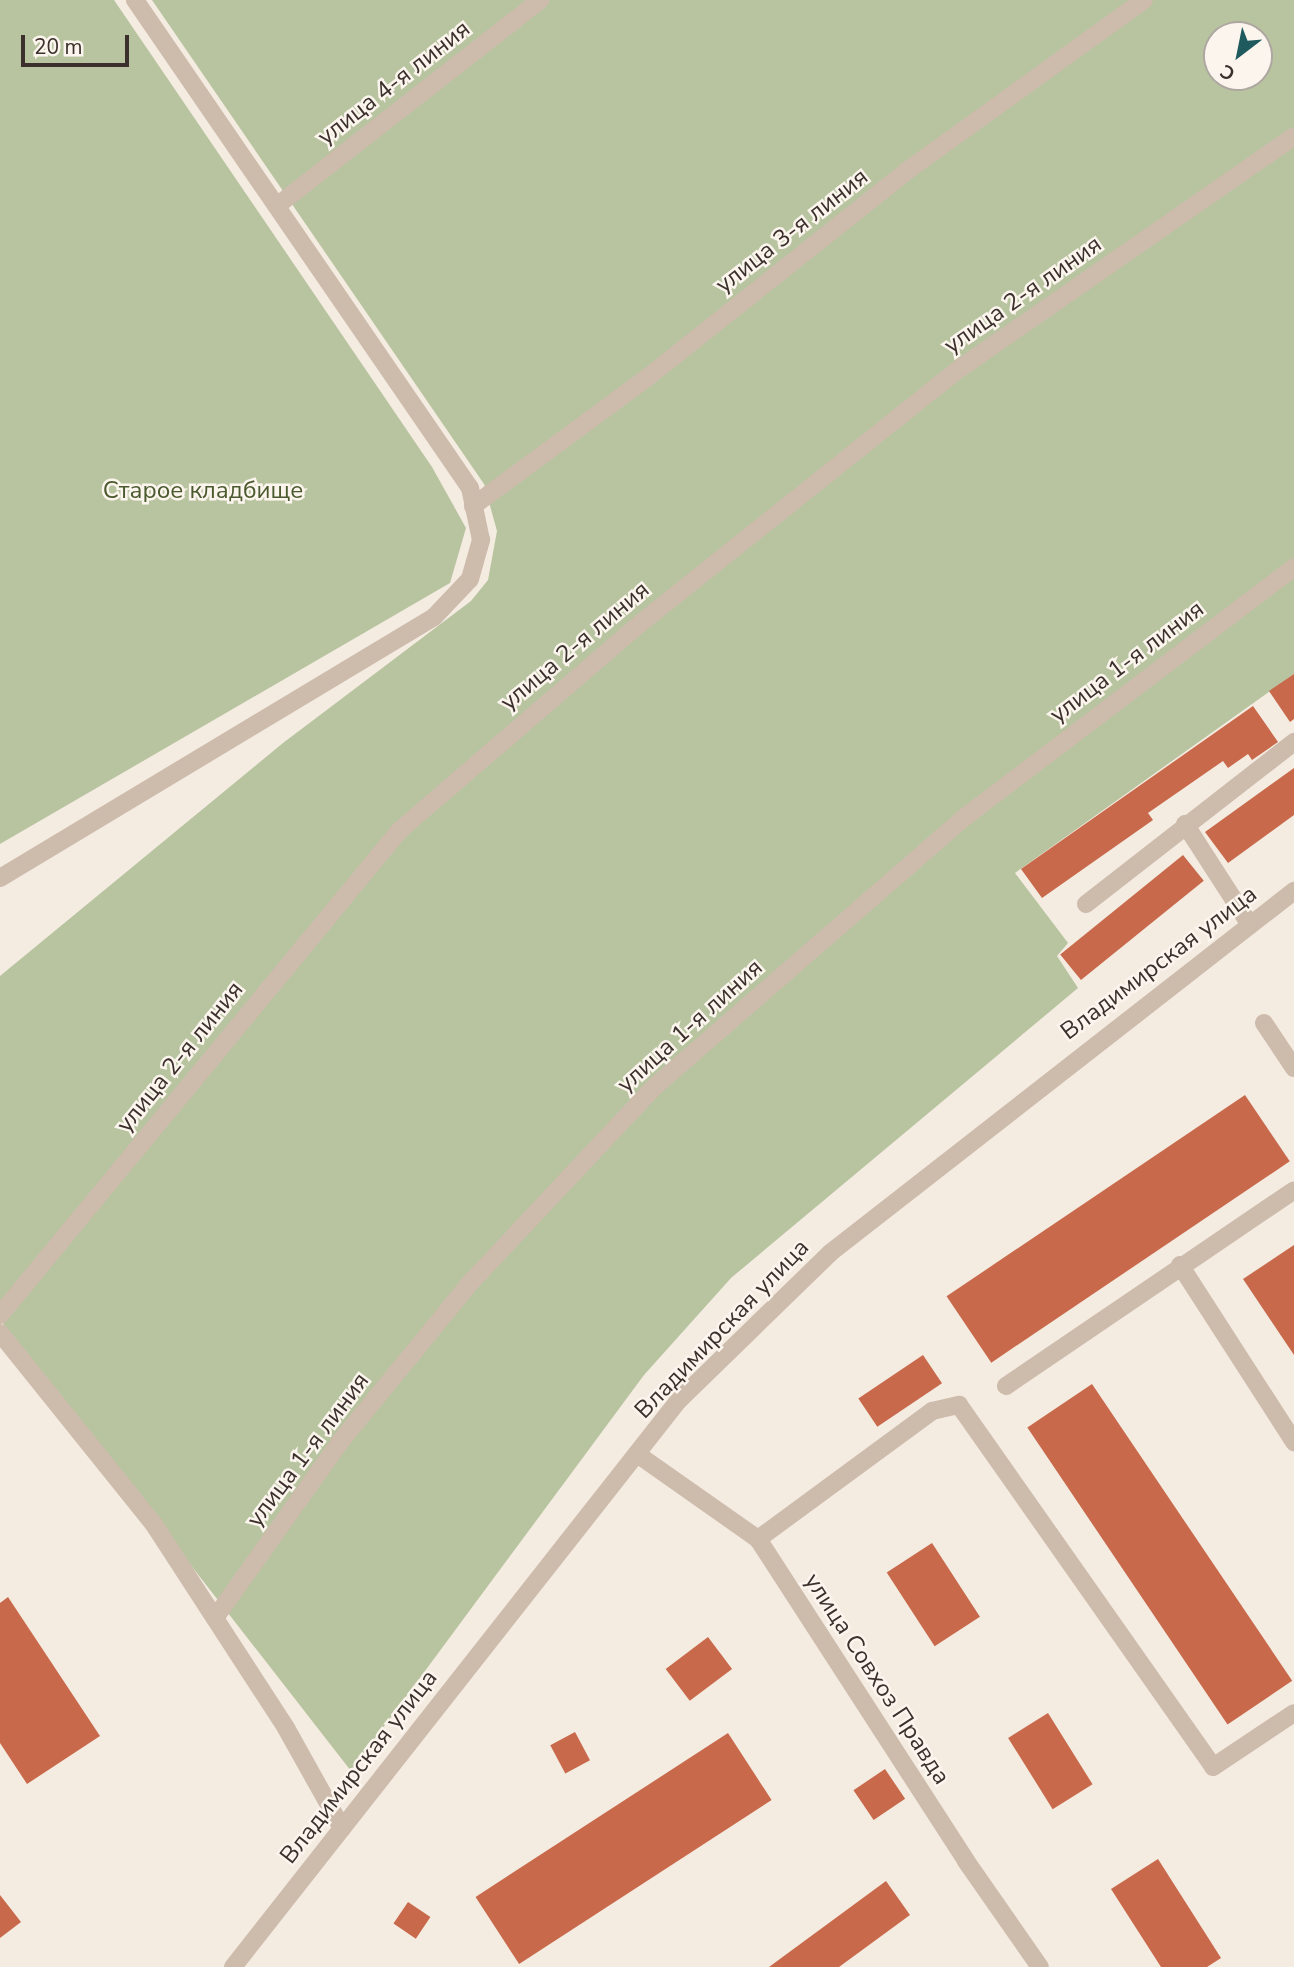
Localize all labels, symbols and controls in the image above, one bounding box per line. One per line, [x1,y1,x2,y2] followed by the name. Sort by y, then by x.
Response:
[312,15,476,151] street label: улица 4-я линия
[24,21,133,65] scale bar
[1203,21,1273,91] north arrow
[34,33,83,61] text: 20 m
[1216,58,1240,87] text: С
[710,163,874,299] street label: улица 3-я линия
[939,230,1107,360] street label: улица 2-я линия
[103,477,303,505] park label: Старое кладбище
[495,575,655,717] street label: улица 2-я линия
[1044,595,1210,729] street label: улица 1-я линия
[1055,880,1263,1046] street label: Владимирская улица
[611,953,769,1099] street label: улица 1-я линия
[110,976,250,1138] street label: улица 2-я линия
[629,1233,815,1425] street label: Владимирская улица
[241,1367,375,1533] street label: улица 1-я линия
[798,1568,956,1790] street label: улица Совхоз Правда
[274,1664,444,1870] street label: Владимирская улица

